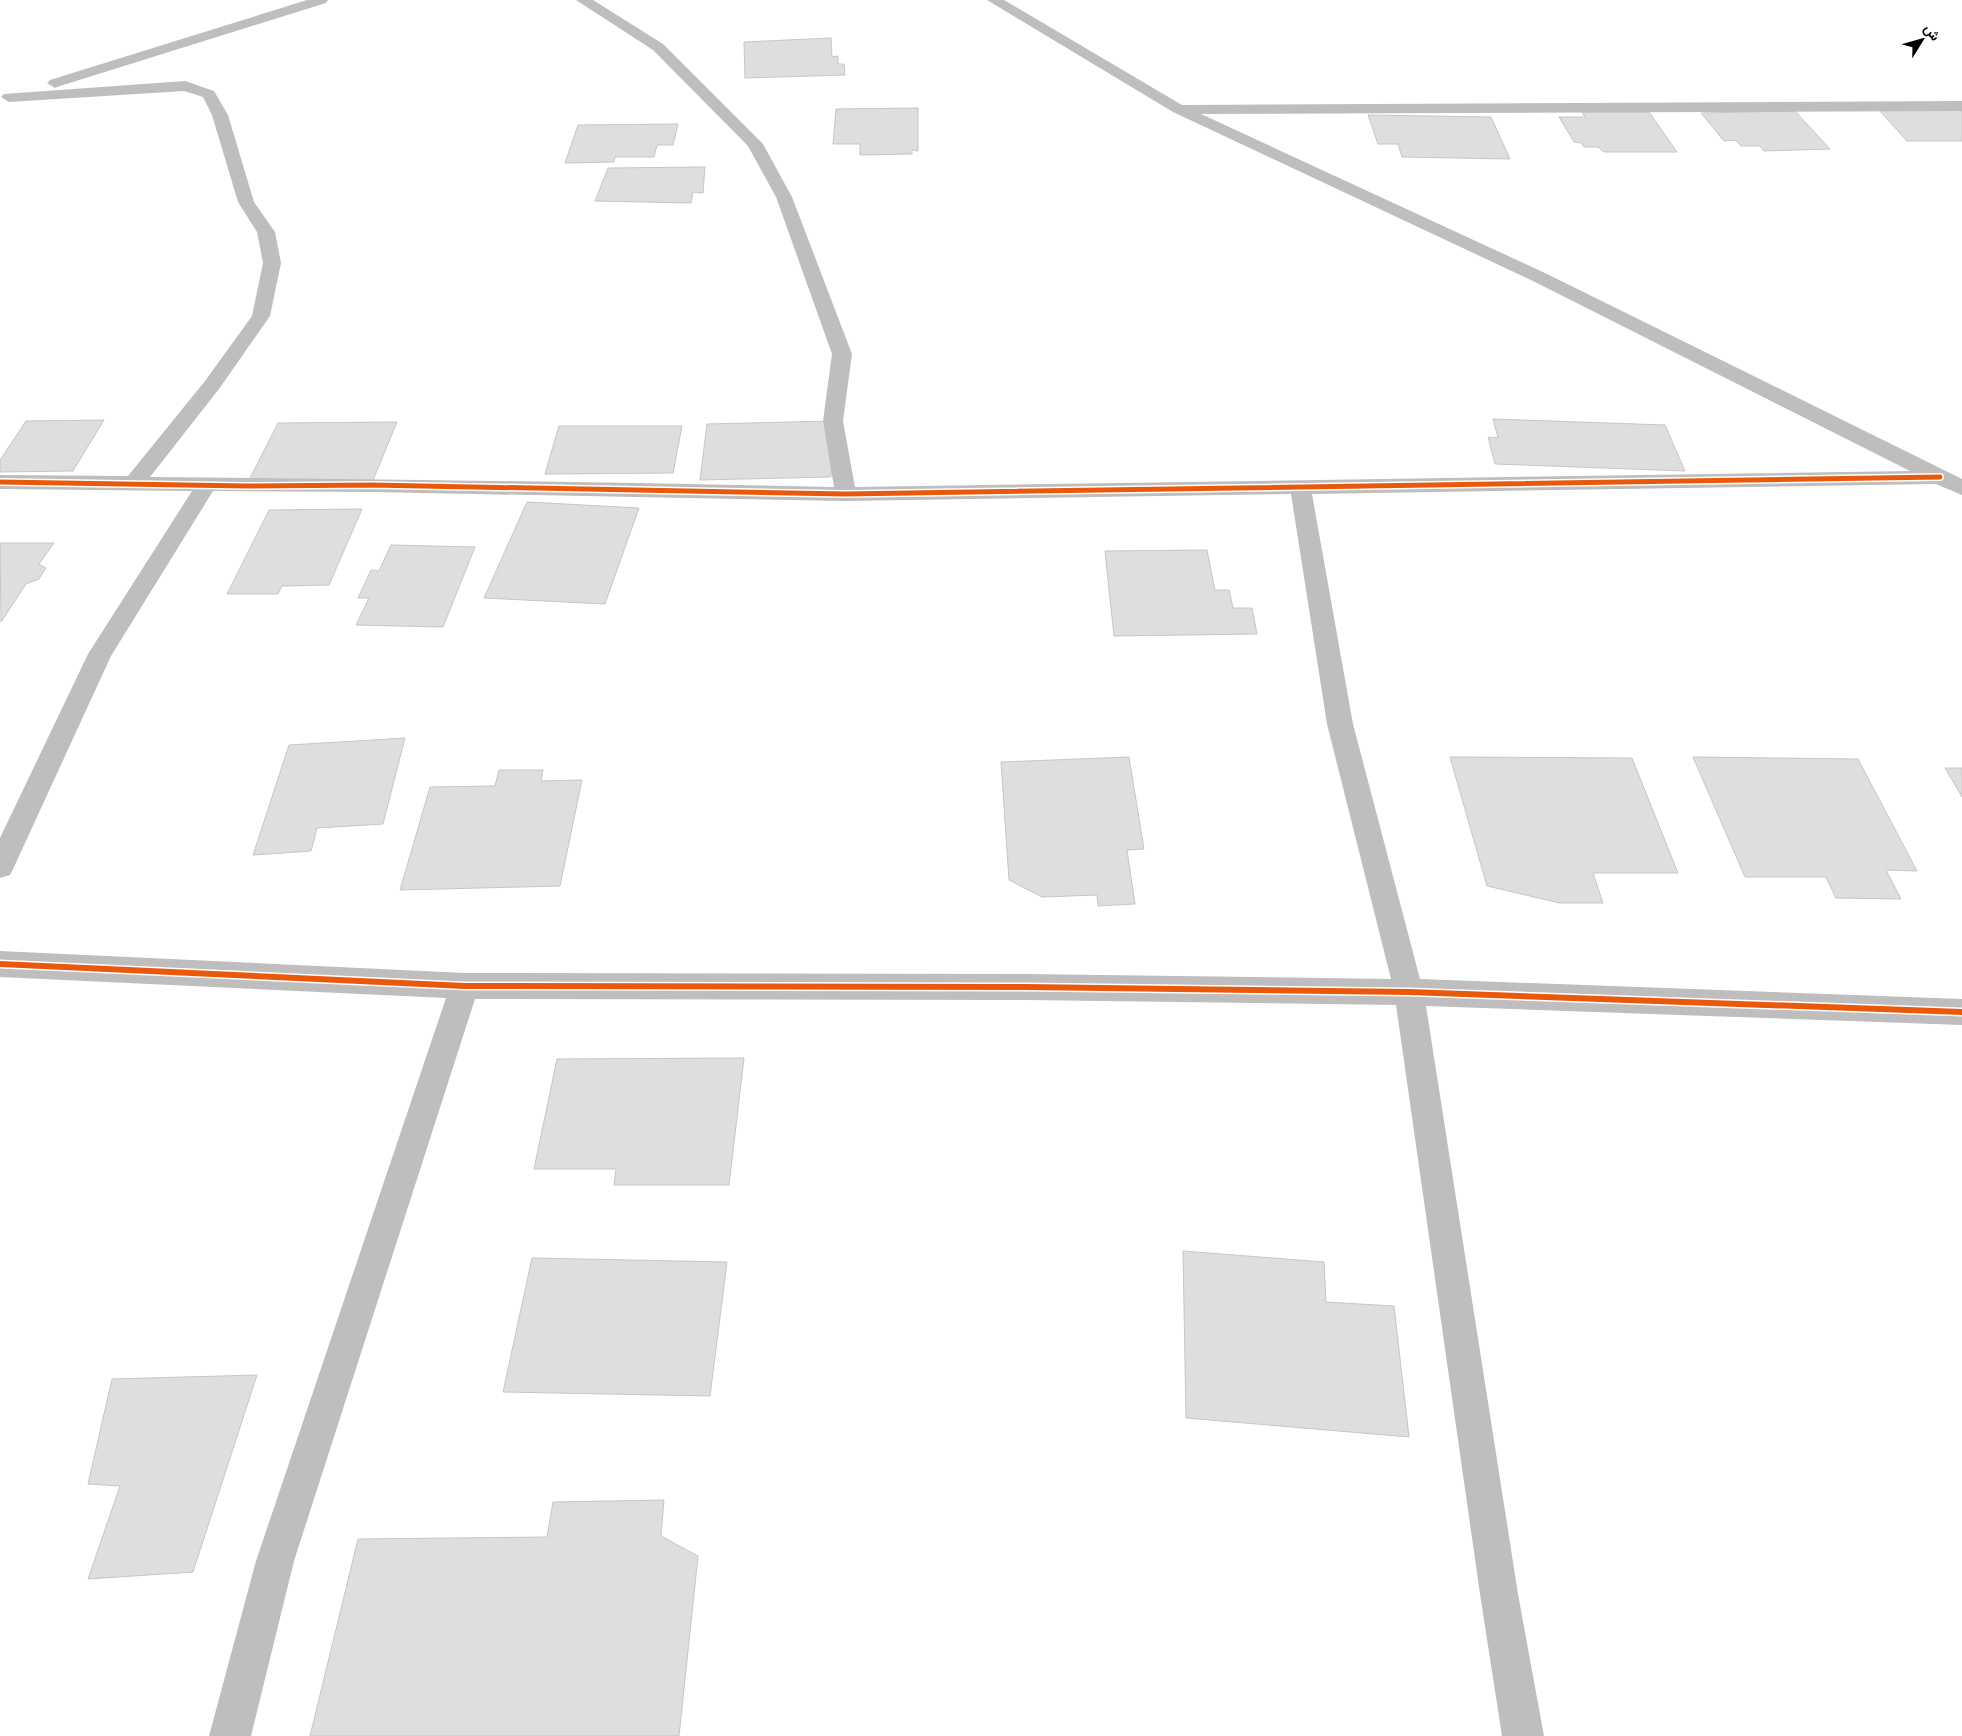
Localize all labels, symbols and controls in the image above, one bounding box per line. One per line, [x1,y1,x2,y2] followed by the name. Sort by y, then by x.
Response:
[1897,15,1947,65] north arrow
[1920,20,1945,44] text: ش

